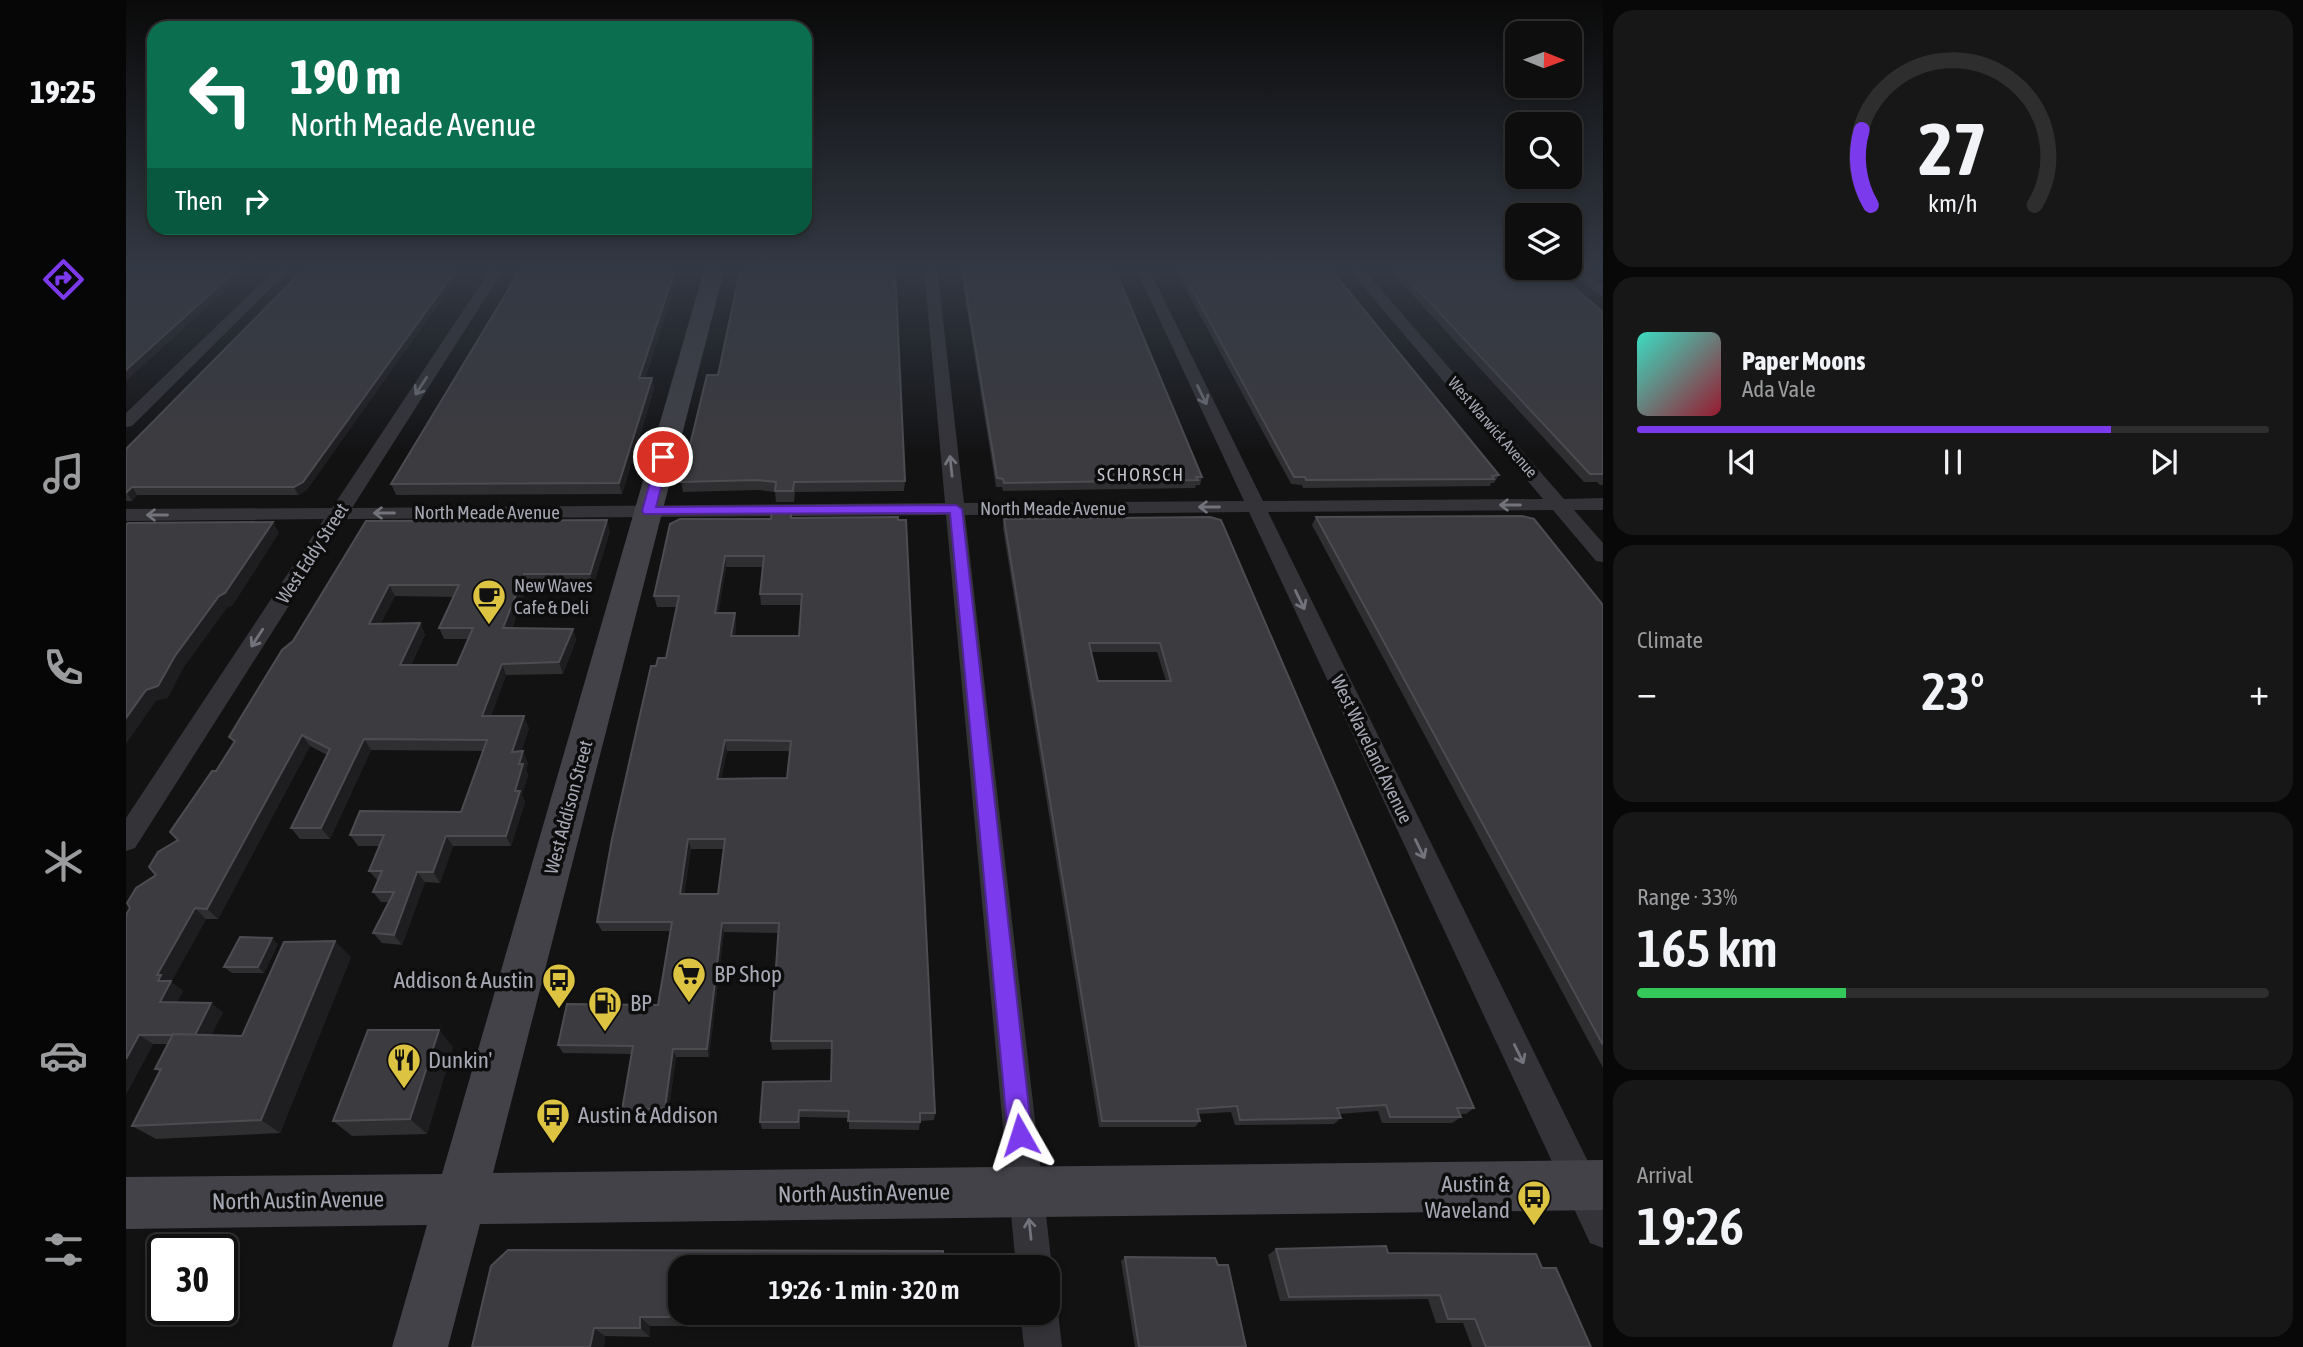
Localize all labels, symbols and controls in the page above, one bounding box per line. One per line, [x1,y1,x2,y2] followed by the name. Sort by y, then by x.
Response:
[1505,21,1582,98] north arrow
[1505,21,1582,280] map controls
[290,48,401,104] text: 190 m
[175,49,266,140] icon: left
[30,73,96,110] text: 19:25
[290,106,536,143] text: North Meade Avenue
[1919,107,1987,190] text: 27
[1505,112,1582,189] button: search
[237,182,275,220] icon: right
[175,186,223,216] text: Then
[1928,189,1978,217] text: km/h
[1505,203,1582,280] button: layers
[39,255,88,304] icon: directions
[1742,346,1865,376] text: Paper Moons
[1445,373,1541,481] street label: West Warwick Avenue
[414,375,428,395] one-way arrow
[1742,376,1816,402] text: Ada Vale
[1196,383,1209,405] one-way arrow
[633,427,693,487] pin
[644,438,682,476] icon: arrive
[1723,443,1761,481] icon: previous
[1934,443,1972,481] icon: pause
[2145,443,2183,481] icon: next
[39,449,88,498] icon: music
[945,455,958,478] one-way arrow
[1097,464,1185,485] district label: SCHORSCH
[980,497,1126,519] street label: North Meade Avenue
[1499,498,1522,512] one-way arrow
[272,499,352,607] street label: West Eddy Street
[1198,500,1221,514] one-way arrow
[414,501,560,523] street label: North Meade Avenue
[373,506,396,520] one-way arrow
[146,508,169,522] one-way arrow
[514,574,593,618] place label: New Waves Cafe & Deli
[470,577,508,626] cafe icon: New Waves Cafe & Deli
[1294,589,1308,610] one-way arrow
[1637,627,1703,653] text: Climate
[250,628,264,647] one-way arrow
[39,643,88,692] icon: phone
[1921,661,1985,721] text: 23°
[1637,670,1657,713] text: −
[2249,670,2269,713] text: +
[1327,671,1417,827] street label: West Waveland Avenue
[540,738,596,876] street label: West Addison Street
[39,837,88,886] icon: climate
[1414,838,1427,859] one-way arrow
[1637,884,1737,910] text: Range · 33%
[1637,918,1778,978] text: 165 km
[670,955,708,1004] supermarket icon: BP Shop
[540,961,578,1010] bus stop icon: Addison & Austin
[714,961,782,987] place label: BP Shop
[394,967,534,993] place label: Addison & Austin
[586,984,624,1033] fuel station icon: BP
[630,990,652,1016] place label: BP
[39,1031,88,1080] icon: car
[385,1041,423,1090] restaurant icon: Dunkin'
[1512,1043,1526,1064] one-way arrow
[428,1047,492,1073] place label: Dunkin'
[534,1096,572,1145] bus stop icon: Austin & Addison
[983,1098,1057,1172] position arrow
[578,1102,718,1128] place label: Austin & Addison
[1637,1162,1693,1188] text: Arrival
[1425,1171,1510,1223] place label: Austin & Waveland
[778,1178,950,1208] street label: North Austin Avenue
[1515,1178,1553,1227] bus stop icon: Austin & Waveland
[212,1185,384,1215] street label: North Austin Avenue
[1637,1196,1744,1256] text: 19:26
[1024,1219,1037,1241] one-way arrow
[39,1225,88,1274] icon: filters
[147,1234,238,1325] speed limit sign: 30
[769,1275,959,1305] text: 19:26 · 1 min · 320 m

